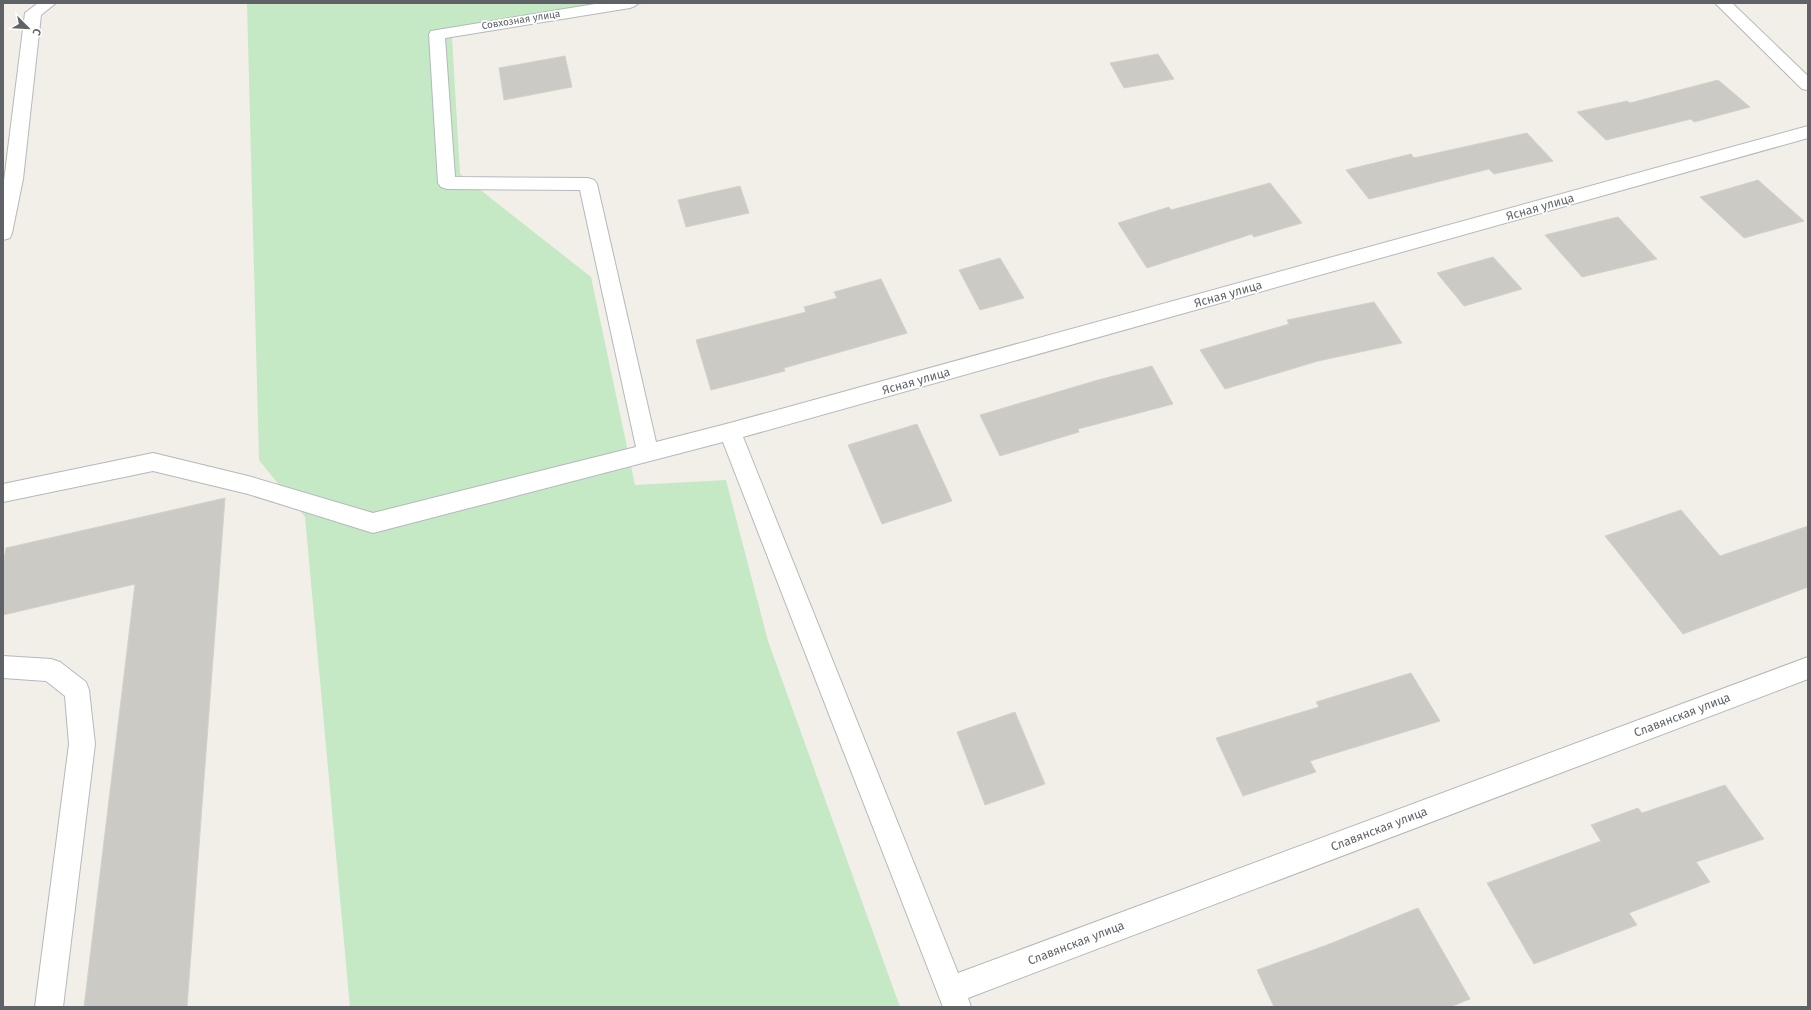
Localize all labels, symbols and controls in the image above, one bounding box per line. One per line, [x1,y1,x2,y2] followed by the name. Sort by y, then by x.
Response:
[8,8,48,48] north arrow
[481,8,561,32] street label: Совхозная улица
[29,26,44,38] text: С
[1504,191,1576,223] street label: Ясная улица
[1192,278,1264,310] street label: Ясная улица
[880,365,952,397] street label: Ясная улица
[1632,690,1732,740] street label: Славянская улица
[1329,804,1429,854] street label: Славянская улица
[1026,918,1126,968] street label: Славянская улица

